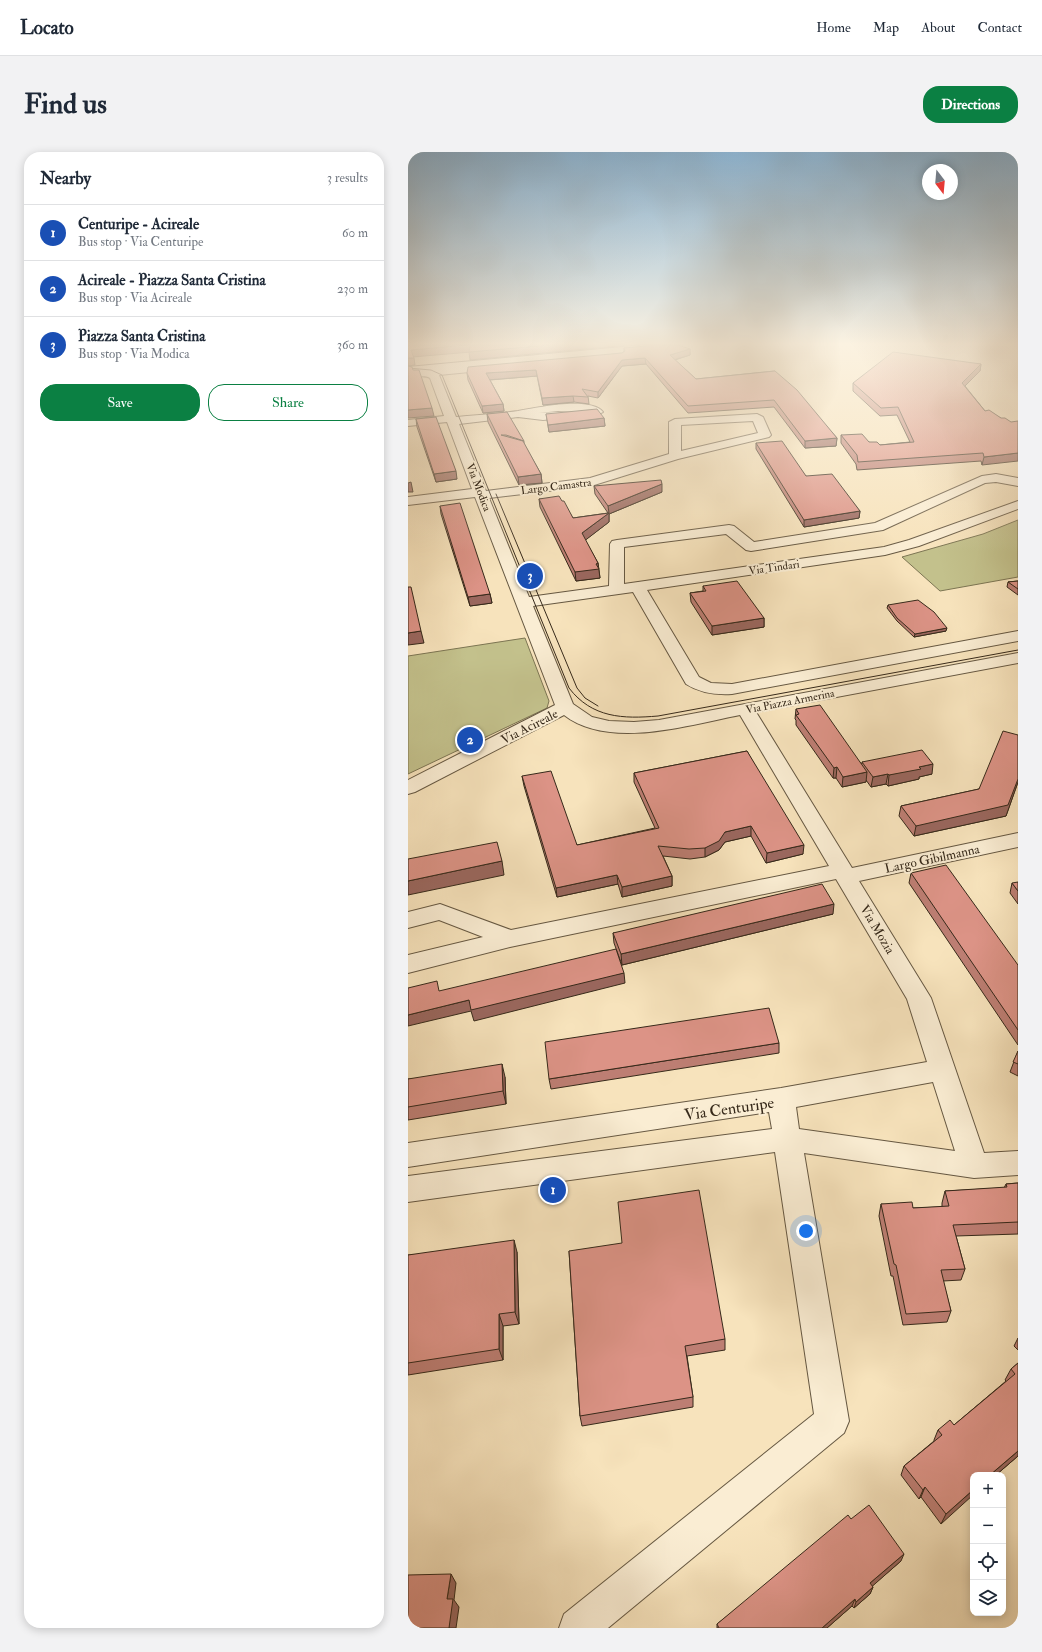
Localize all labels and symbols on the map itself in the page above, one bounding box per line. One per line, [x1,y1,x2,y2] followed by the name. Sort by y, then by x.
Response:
[922,164,958,200] north arrow
[463,461,494,514] street label: Via Modica
[520,476,593,497] street label: Largo Camastra
[748,557,800,577] street label: Via Tindari
[517,561,543,591] pin: 3
[745,686,836,716] street label: Via Piazza Armerina
[498,705,561,748] street label: Via Acireale
[457,725,483,755] pin: 2
[883,841,982,877] street label: Largo Gibilmanna
[856,902,898,957] street label: Via Mozia
[683,1093,776,1126] street label: Via Centuripe
[540,1175,566,1205] pin: 1
[796,1221,816,1241] your location

